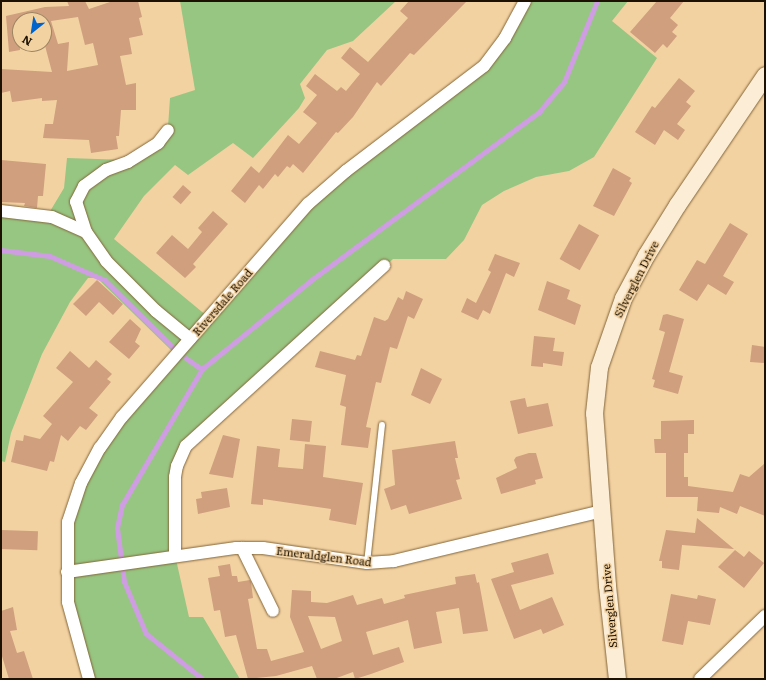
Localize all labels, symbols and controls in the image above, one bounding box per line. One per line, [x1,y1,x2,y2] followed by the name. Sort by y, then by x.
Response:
[12,12,52,52] north arrow
[19,32,35,51] text: N
[611,238,661,320] street label: Silverglen Drive
[189,266,255,338] street label: Riversdale Road
[276,544,372,568] street label: Emeraldglen Road
[599,563,619,649] street label: Silverglen Drive

